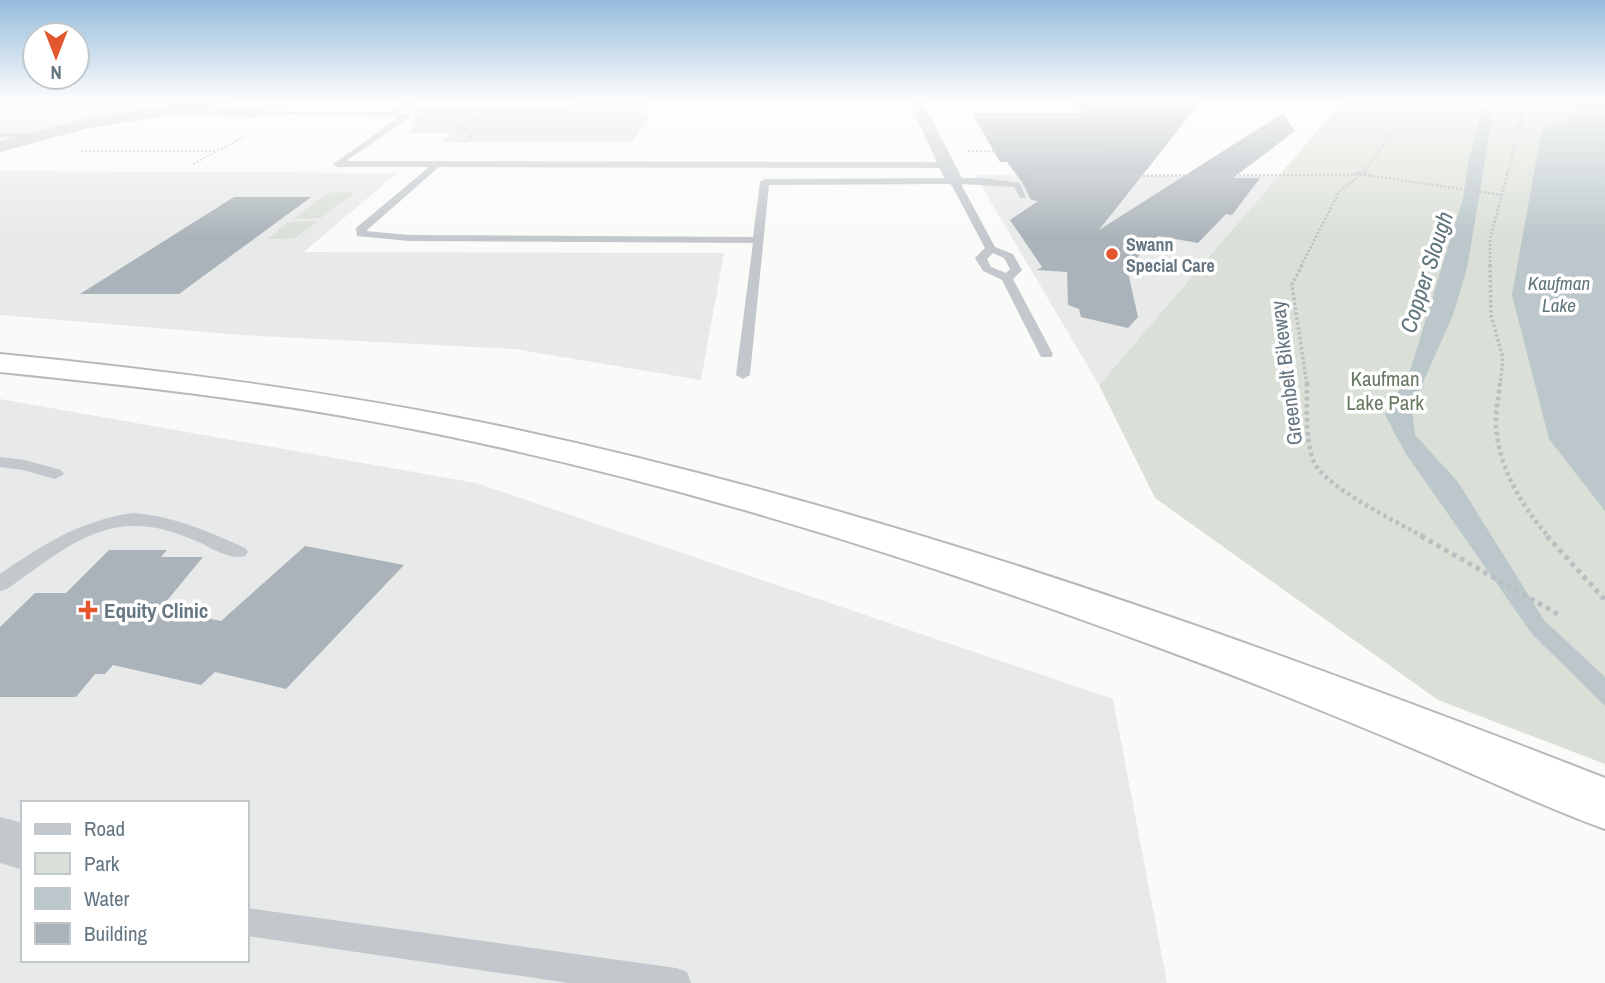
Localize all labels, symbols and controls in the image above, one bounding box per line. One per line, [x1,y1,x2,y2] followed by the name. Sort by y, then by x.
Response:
[21,21,91,91] north arrow
[50,60,62,86] text: N
[1392,207,1460,337] water label: Copper Slough
[1126,232,1215,278] place label: Swann Special Care
[1104,246,1120,262] marker: Swann Special Care
[1528,270,1590,318] water label: Kaufman Lake
[1263,299,1309,447] street label: Greenbelt Bikeway
[1346,364,1424,417] park label: Kaufman Lake Park
[104,596,208,625] place label: Equity Clinic
[78,600,98,620] marker: Equity Clinic
[21,801,248,962] legend
[84,814,125,843] text: Road
[84,849,120,878] text: Park
[84,884,130,913] text: Water
[84,919,148,948] text: Building

